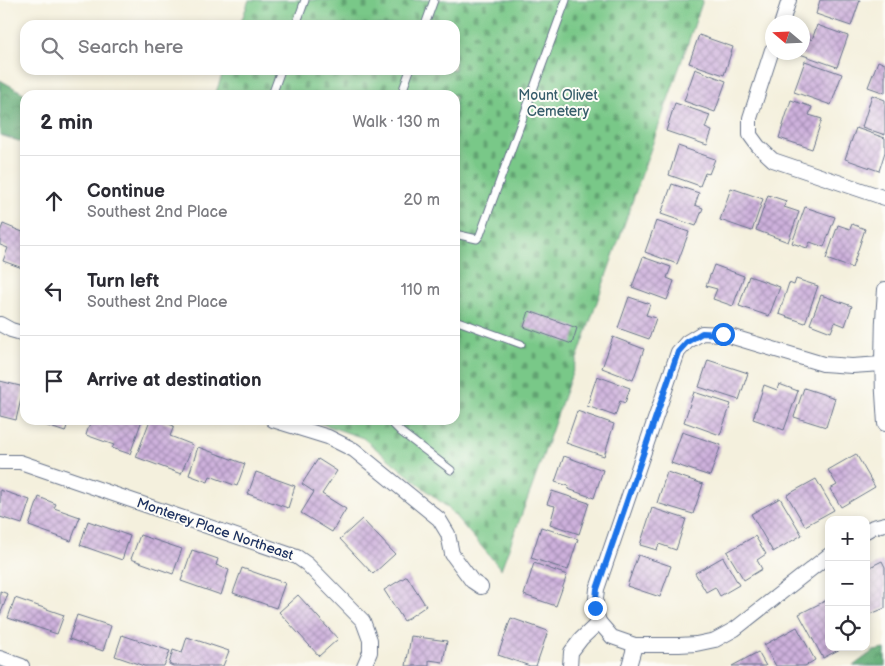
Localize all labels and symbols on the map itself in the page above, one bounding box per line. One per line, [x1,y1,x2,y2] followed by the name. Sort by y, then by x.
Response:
[765,15,810,60] north arrow
[518,87,598,120] park label: Mount Olivet Cemetery
[712,323,735,346] route start
[134,494,296,564] street label: Monterey Place Northeast
[584,597,607,620] route end

